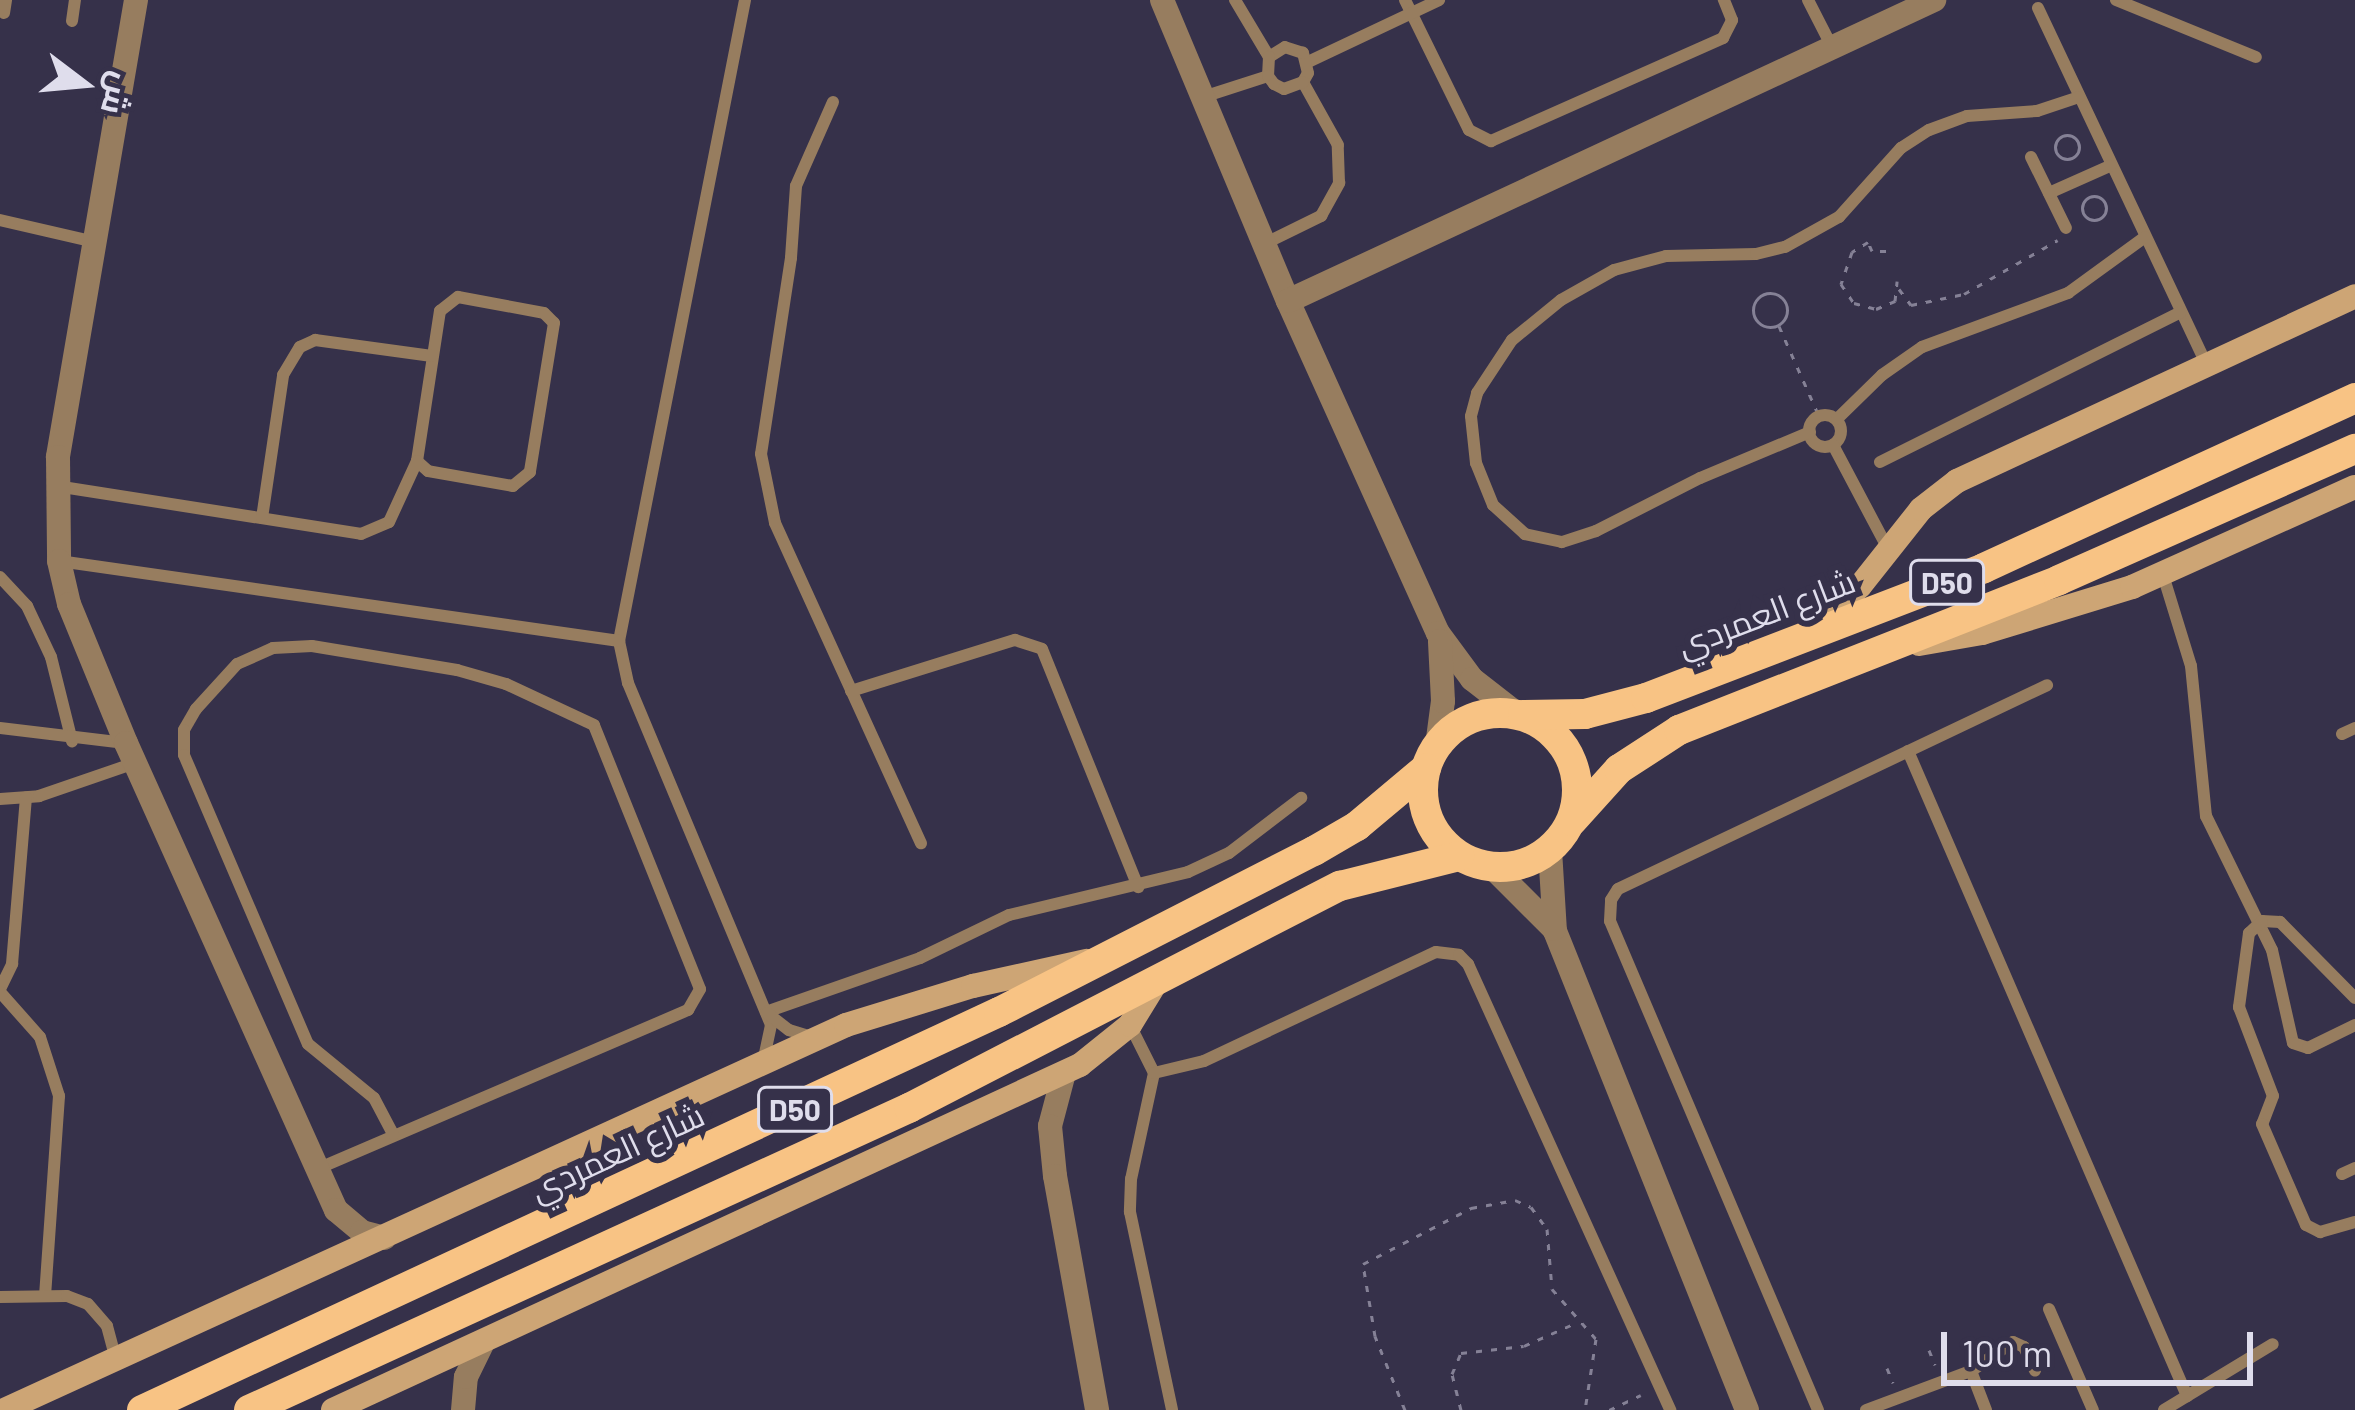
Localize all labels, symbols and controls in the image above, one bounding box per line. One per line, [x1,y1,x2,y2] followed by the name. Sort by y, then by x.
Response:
[24,24,144,144] north arrow
[94,68,144,120] text: ش
[1908,558,1986,606] road number: D50
[1672,561,1860,665] street label: شارع العمردي
[756,1085,834,1133] road number: D50
[524,1095,710,1209] street label: شارع العمردي
[1947,1308,2259,1382] scale bar
[1962,1331,2052,1374] text: 100 m

